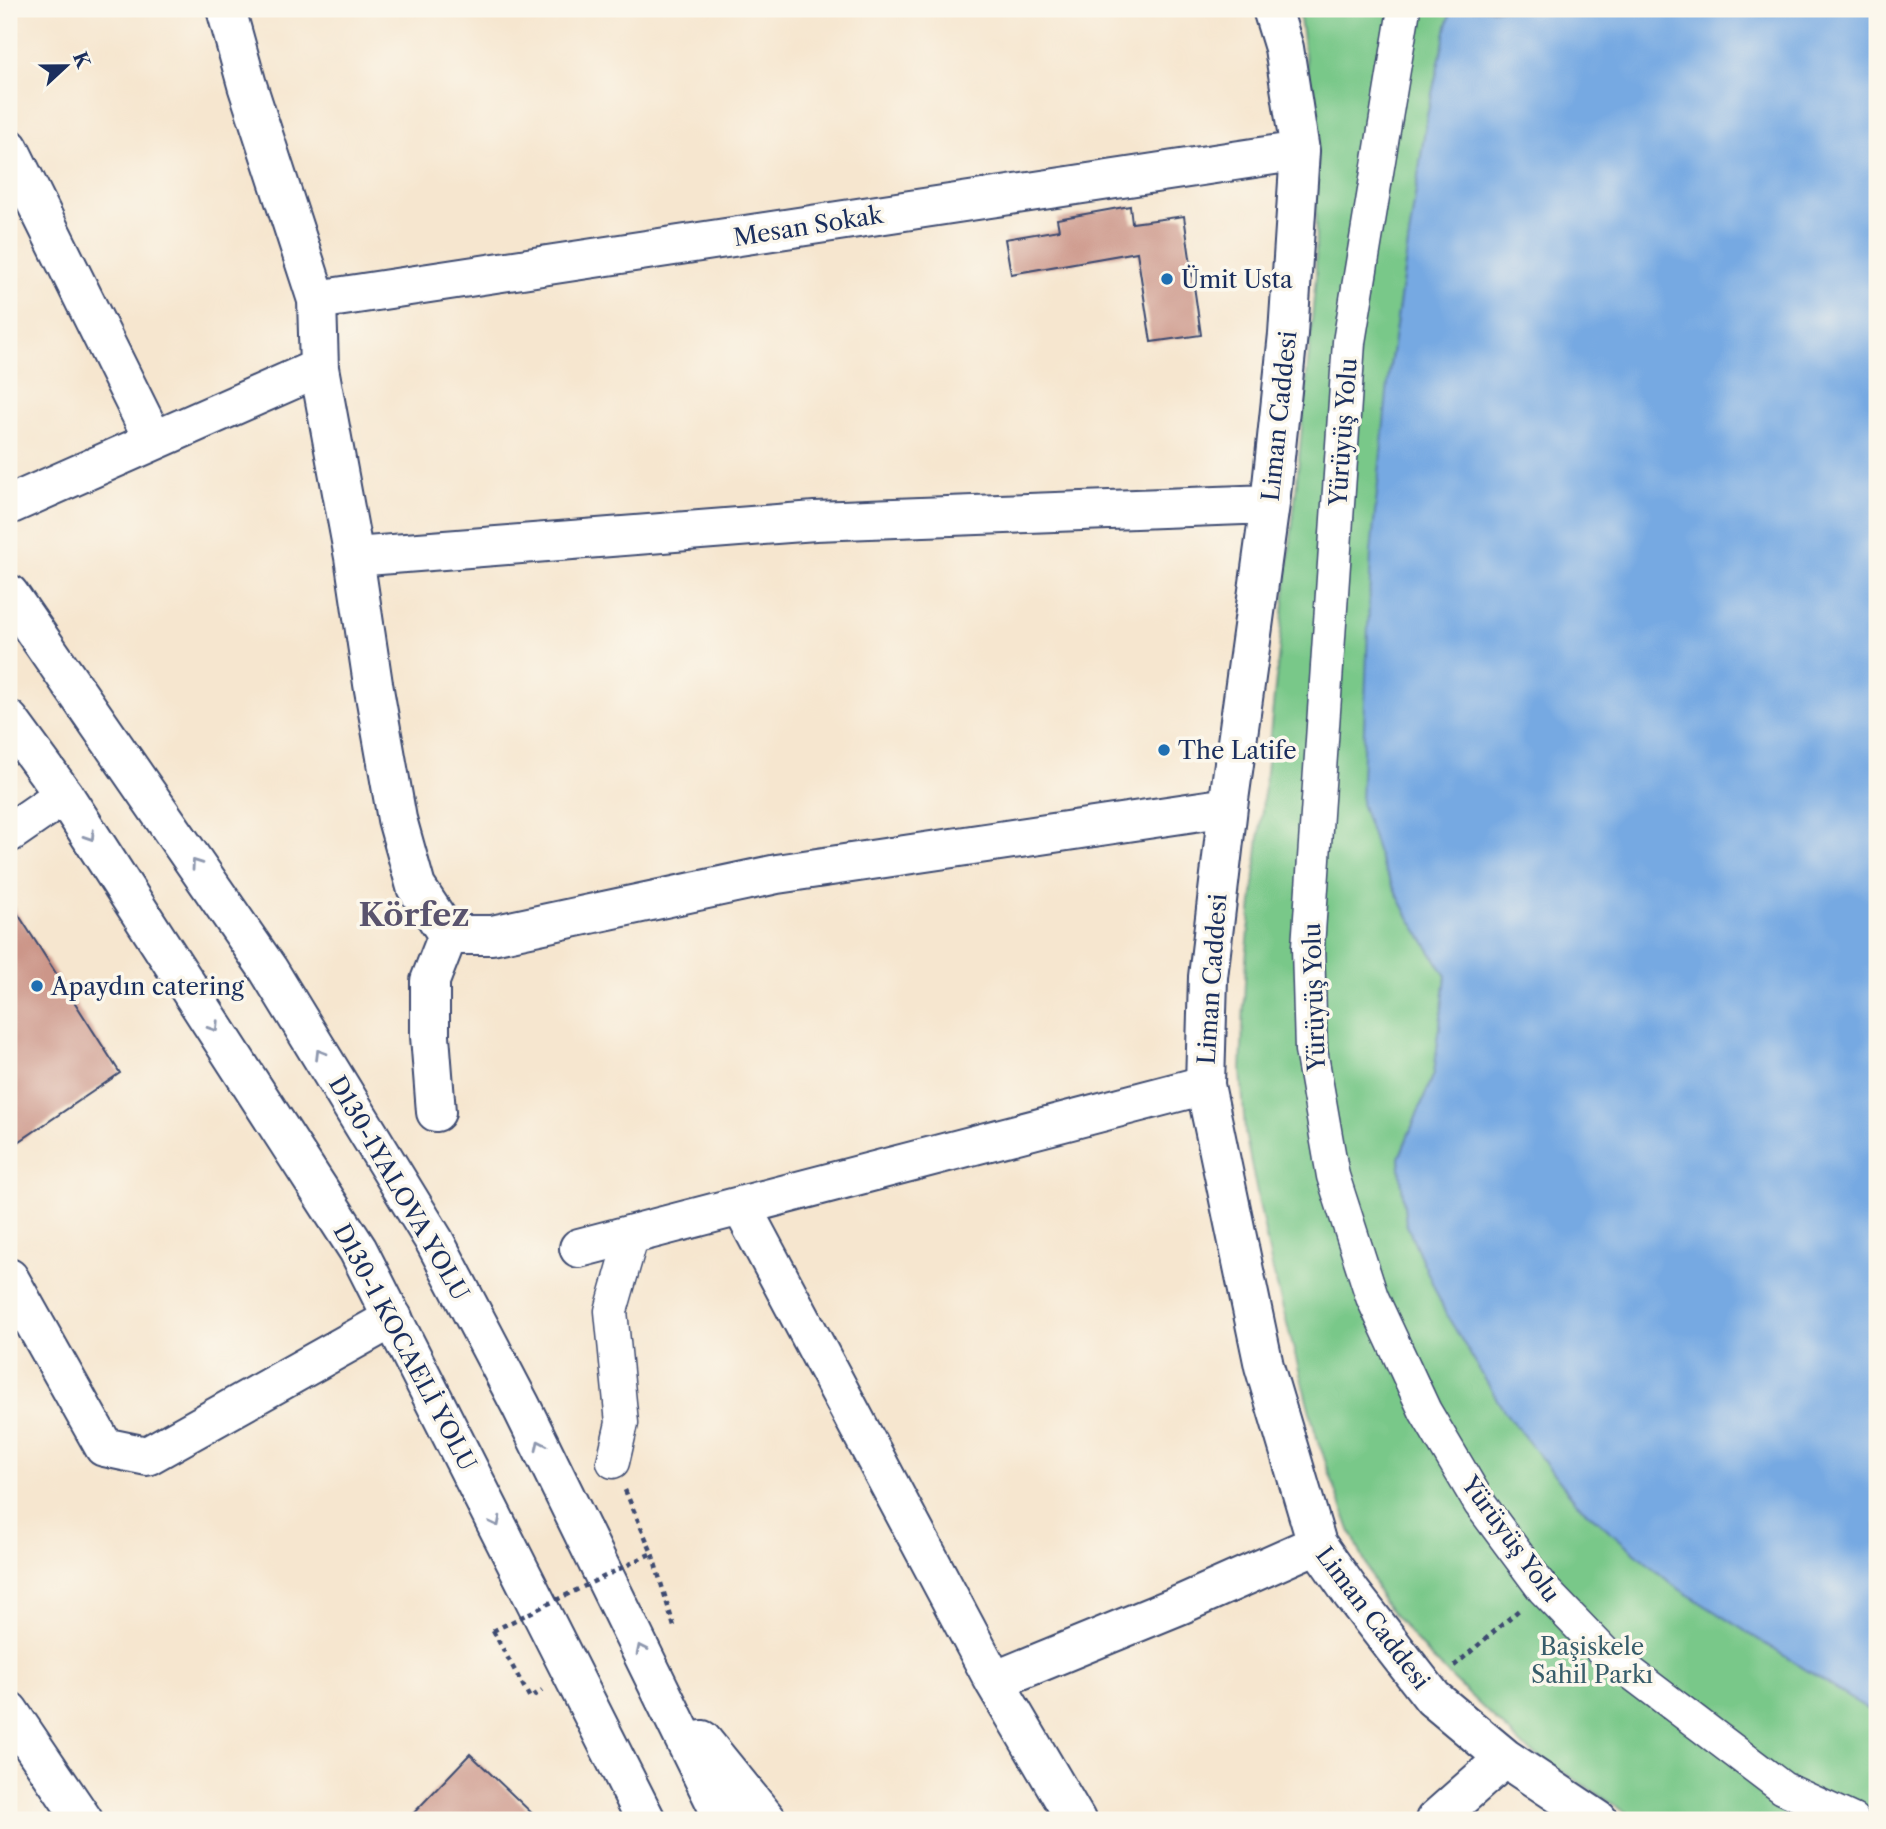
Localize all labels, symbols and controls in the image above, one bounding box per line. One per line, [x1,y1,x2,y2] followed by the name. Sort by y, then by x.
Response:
[32,32,102,102] north arrow
[68,48,95,72] text: K
[731,200,886,252] street label: Mesan Sokak
[1181,265,1293,294] place label: Ümit Usta
[1159,271,1175,287] marker: Ümit Usta
[1256,329,1302,503] street label: Liman Caddesi
[1323,357,1363,508] street label: Yürüyüş Yolu
[1178,736,1297,765] place label: The Latife
[1156,742,1172,758] marker: The Latife
[82,829,95,842] one-way arrow
[192,859,204,872] one-way arrow
[1192,893,1232,1065] street label: Liman Caddesi
[359,895,469,934] district label: Körfez
[1297,922,1331,1073] street label: Yürüyüş Yolu
[50,972,244,1001] place label: Apaydın catering
[29,978,45,994] marker: Apaydın catering
[206,1019,218,1032] one-way arrow
[316,1049,329,1062] one-way arrow
[323,1071,475,1305] street label: D130-1YALOVA YOLU
[328,1218,483,1475] street label: D130-1 KOCAELİ YOLU
[534,1440,548,1452] one-way arrow
[1455,1470,1566,1608] street label: Yürüyüş Yolu
[488,1515,502,1527] one-way arrow
[1310,1541,1436,1695] street label: Liman Caddesi
[1531,1632,1653,1689] park label: Başiskele Sahil Parkı
[635,1644,649,1656] one-way arrow

